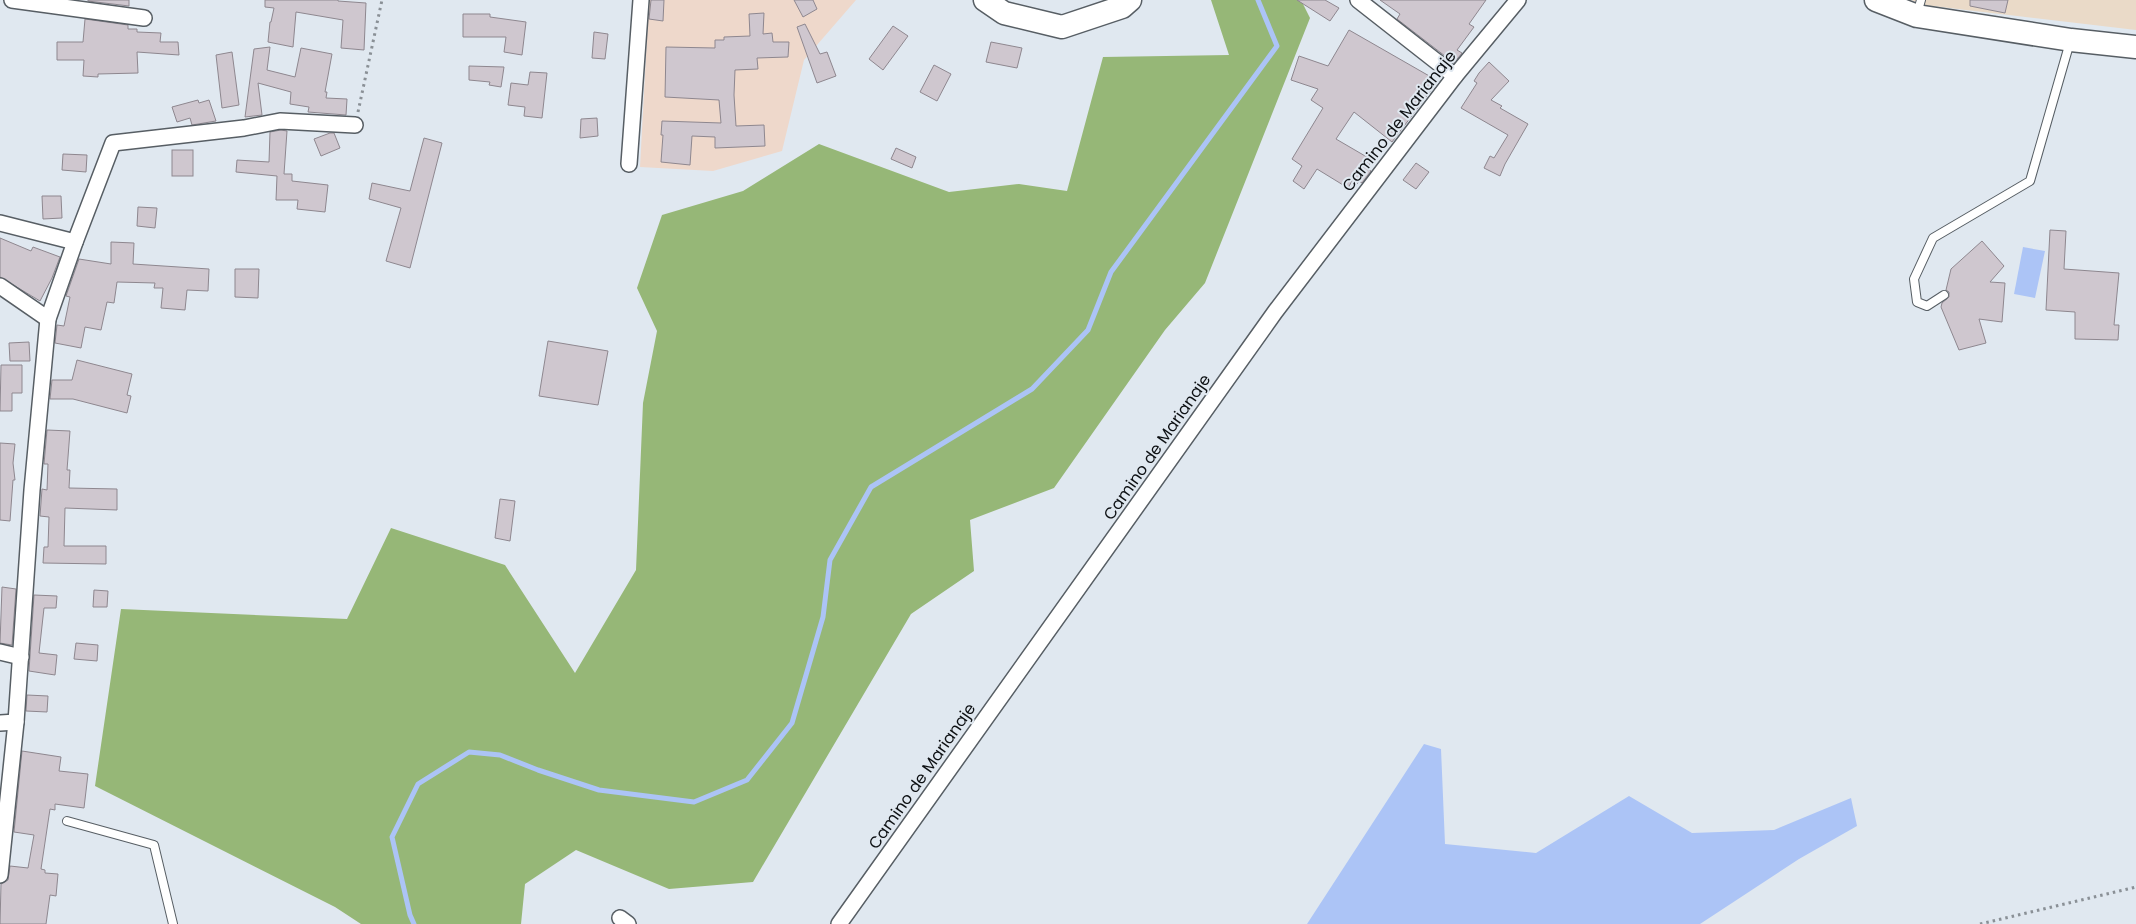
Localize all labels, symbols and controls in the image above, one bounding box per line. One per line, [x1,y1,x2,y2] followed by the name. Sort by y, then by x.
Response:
[1336,45,1462,196] street label: Camino de Marianaje
[1098,369,1216,525] street label: Camino de Marianaje
[863,698,981,854] street label: Camino de Marianaje

